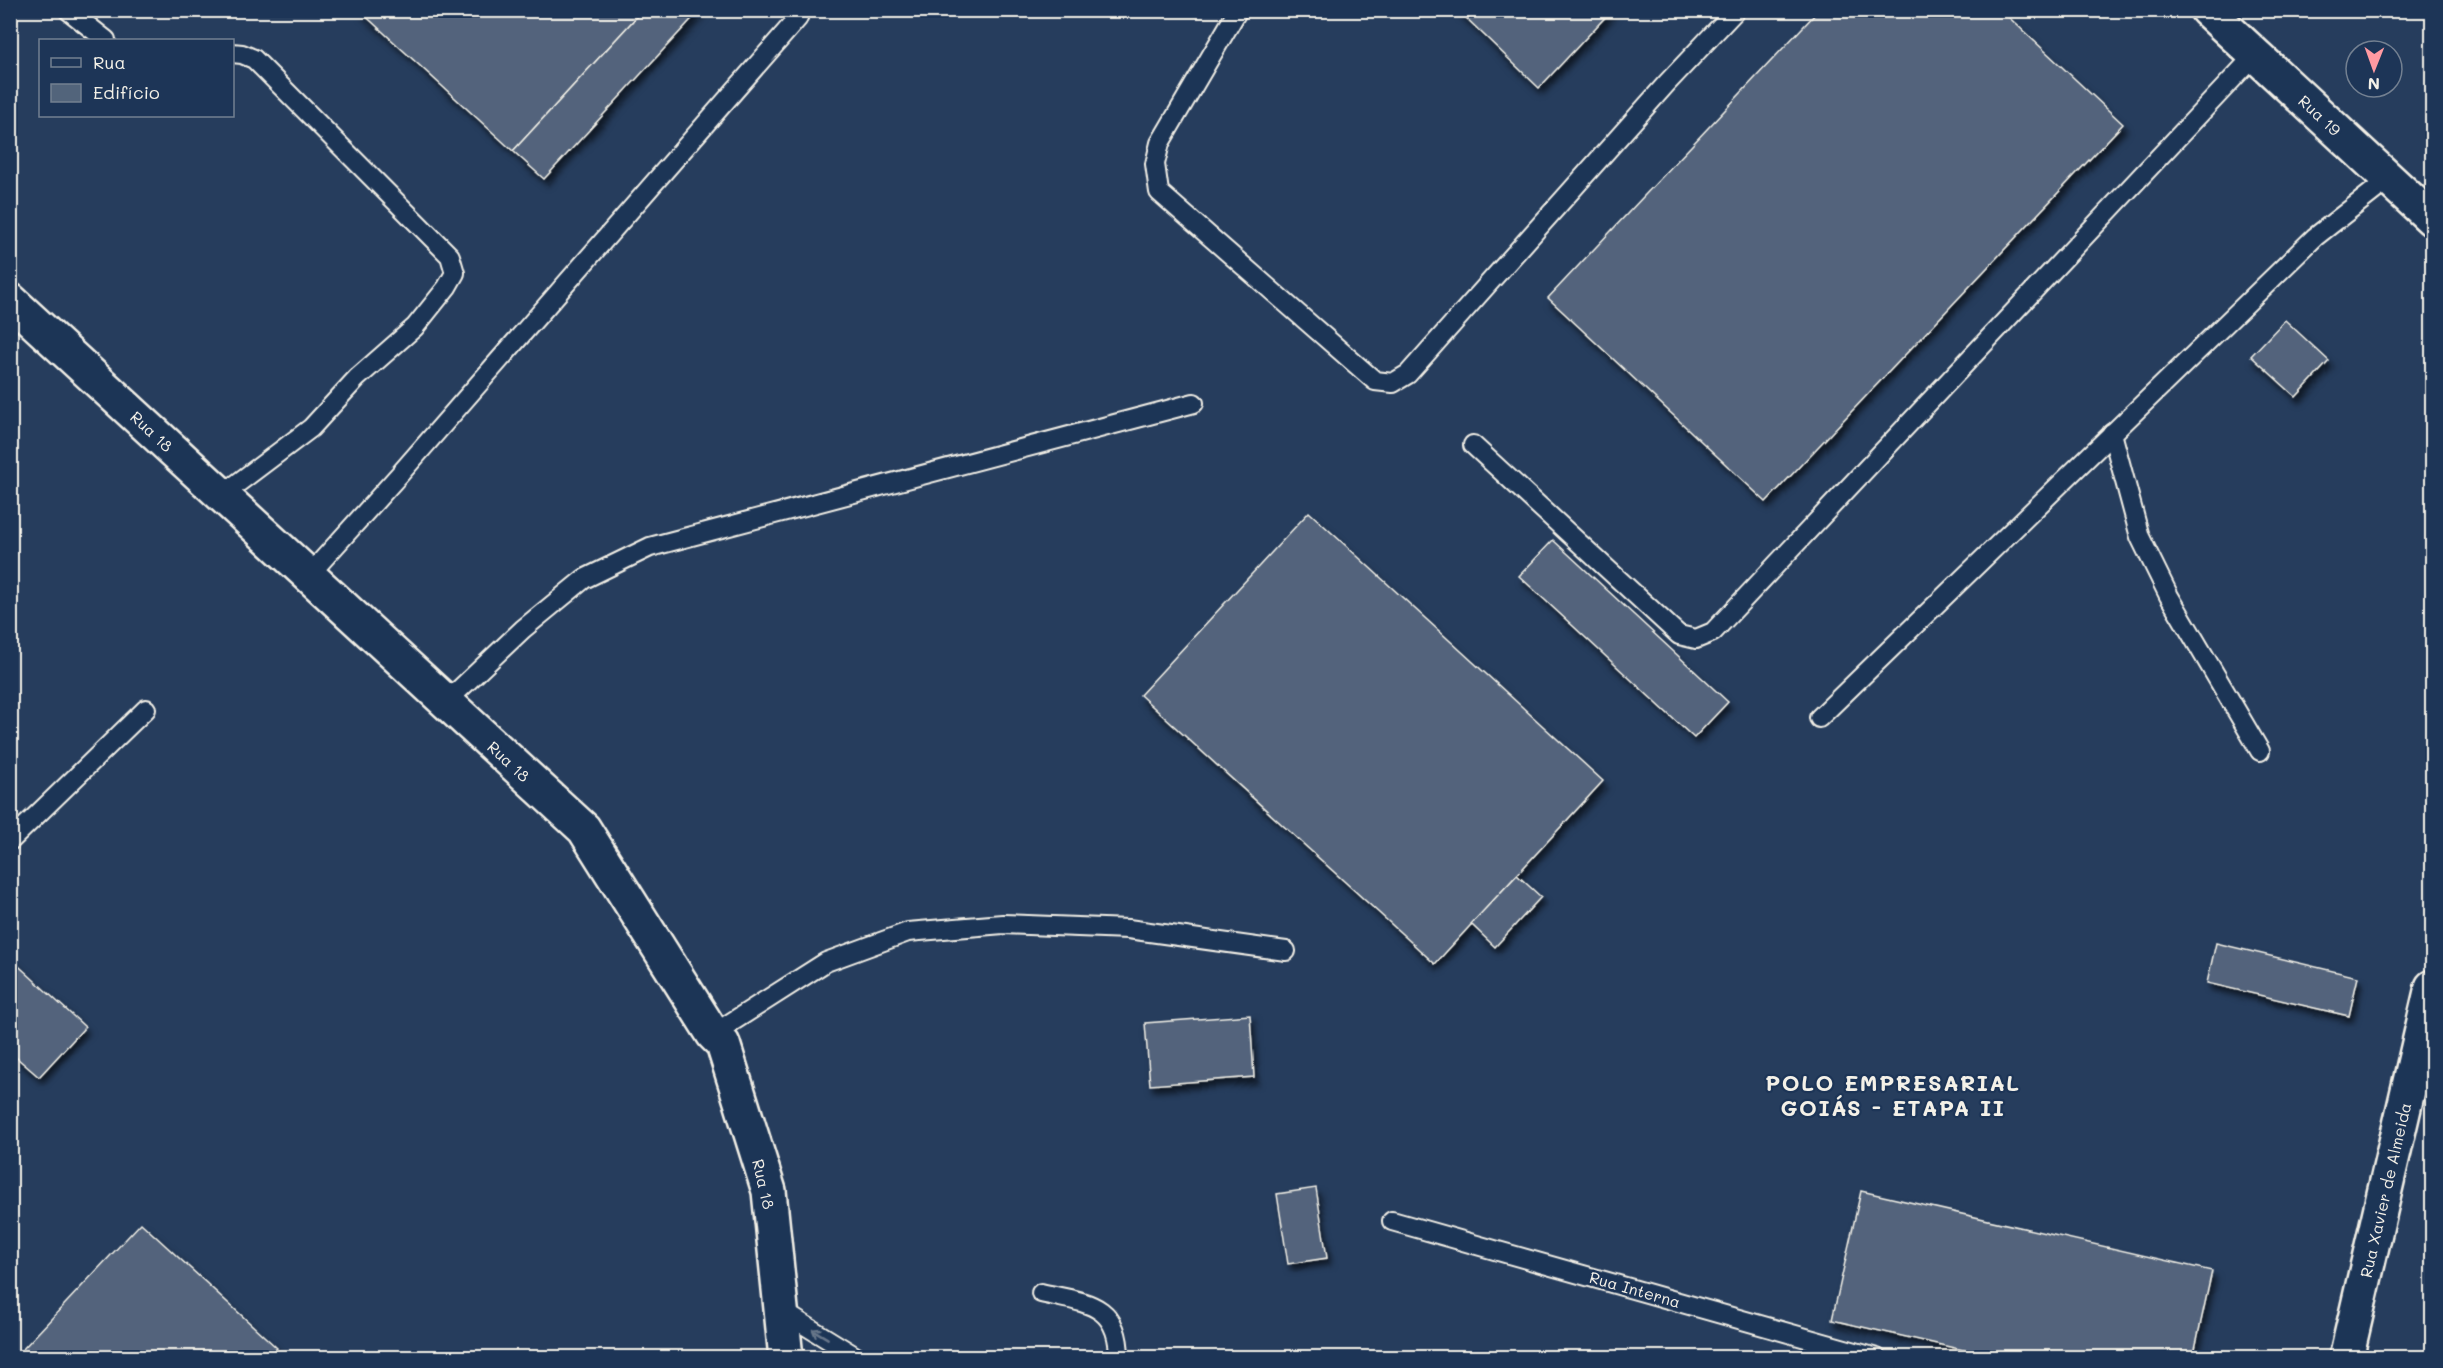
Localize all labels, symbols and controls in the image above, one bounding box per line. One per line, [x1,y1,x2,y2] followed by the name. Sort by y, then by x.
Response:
[39,39,234,117] legend
[2344,39,2404,99] north arrow
[93,50,126,74] text: Rua
[2367,74,2380,95] text: N
[93,80,160,104] text: Edifício
[2294,90,2346,140] street label: Rua 19
[126,406,178,456] street label: Rua 18
[483,736,535,786] street label: Rua 18
[1765,1068,2021,1122] district label: POLO EMPRESARIAL GOIÁS - ETAPA II
[2355,1100,2415,1280] street label: Rua Xavier de Almeida
[748,1157,780,1211] street label: Rua 18
[1587,1266,1683,1312] street label: Rua Interna
[812,1328,829,1340] one-way arrow

